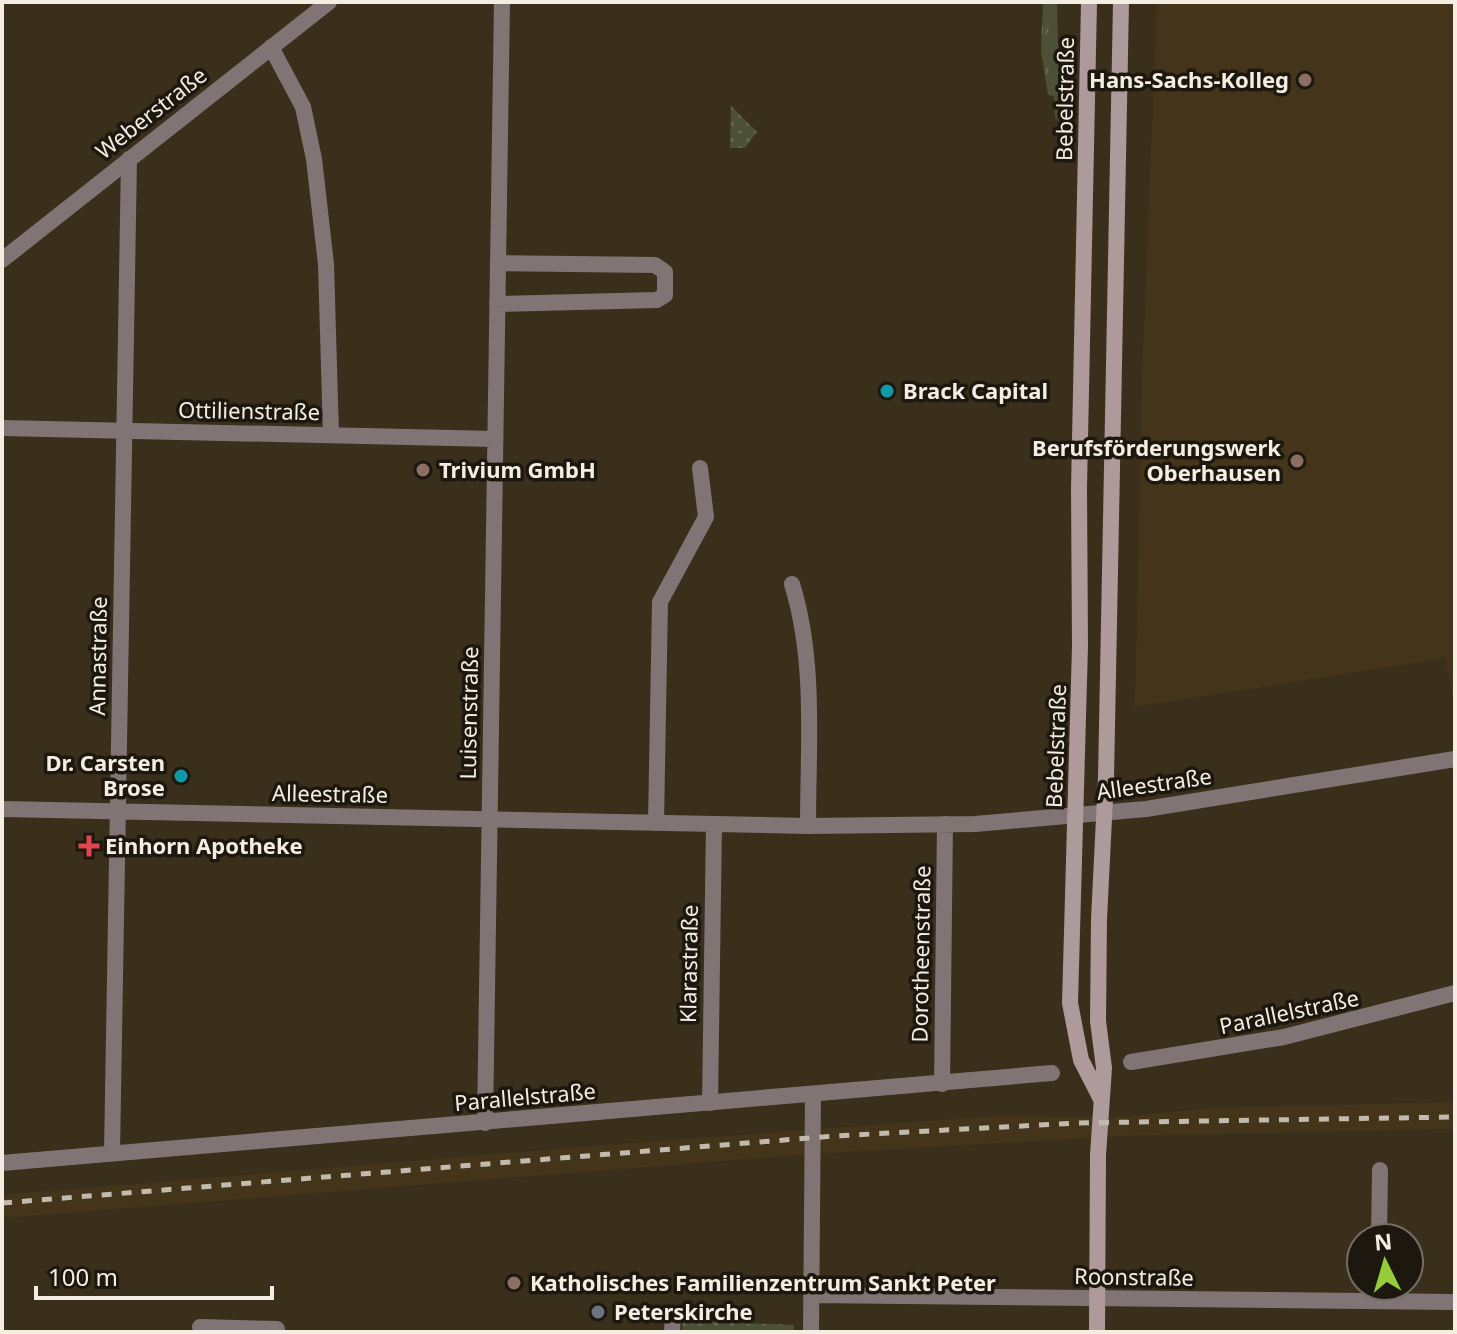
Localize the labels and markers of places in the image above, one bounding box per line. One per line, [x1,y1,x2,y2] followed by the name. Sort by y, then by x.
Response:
[1089,64,1289,94] place label: Hans-Sachs-Kolleg
[1296,71,1314,89] marker: Hans-Sachs-Kolleg
[903,375,1048,405] place label: Brack Capital
[878,382,896,400] marker: Brack Capital
[1032,432,1281,487] place label: Berufsförderungswerk Oberhausen
[1288,452,1306,470] marker: Berufsförderungswerk Oberhausen
[439,454,596,484] place label: Trivium GmbH
[414,461,432,479] marker: Trivium GmbH
[46,747,165,802] place label: Dr. Carsten Brose
[172,767,190,785] marker: Dr. Carsten Brose
[105,830,303,860] place label: Einhorn Apotheke
[80,837,98,855] marker: Einhorn Apotheke
[530,1267,996,1297] place label: Katholisches Familienzentrum Sankt Peter
[505,1274,523,1292] marker: Katholisches Familienzentrum Sankt Peter
[614,1296,753,1326] place label: Peterskirche
[589,1303,607,1321] marker: Peterskirche

